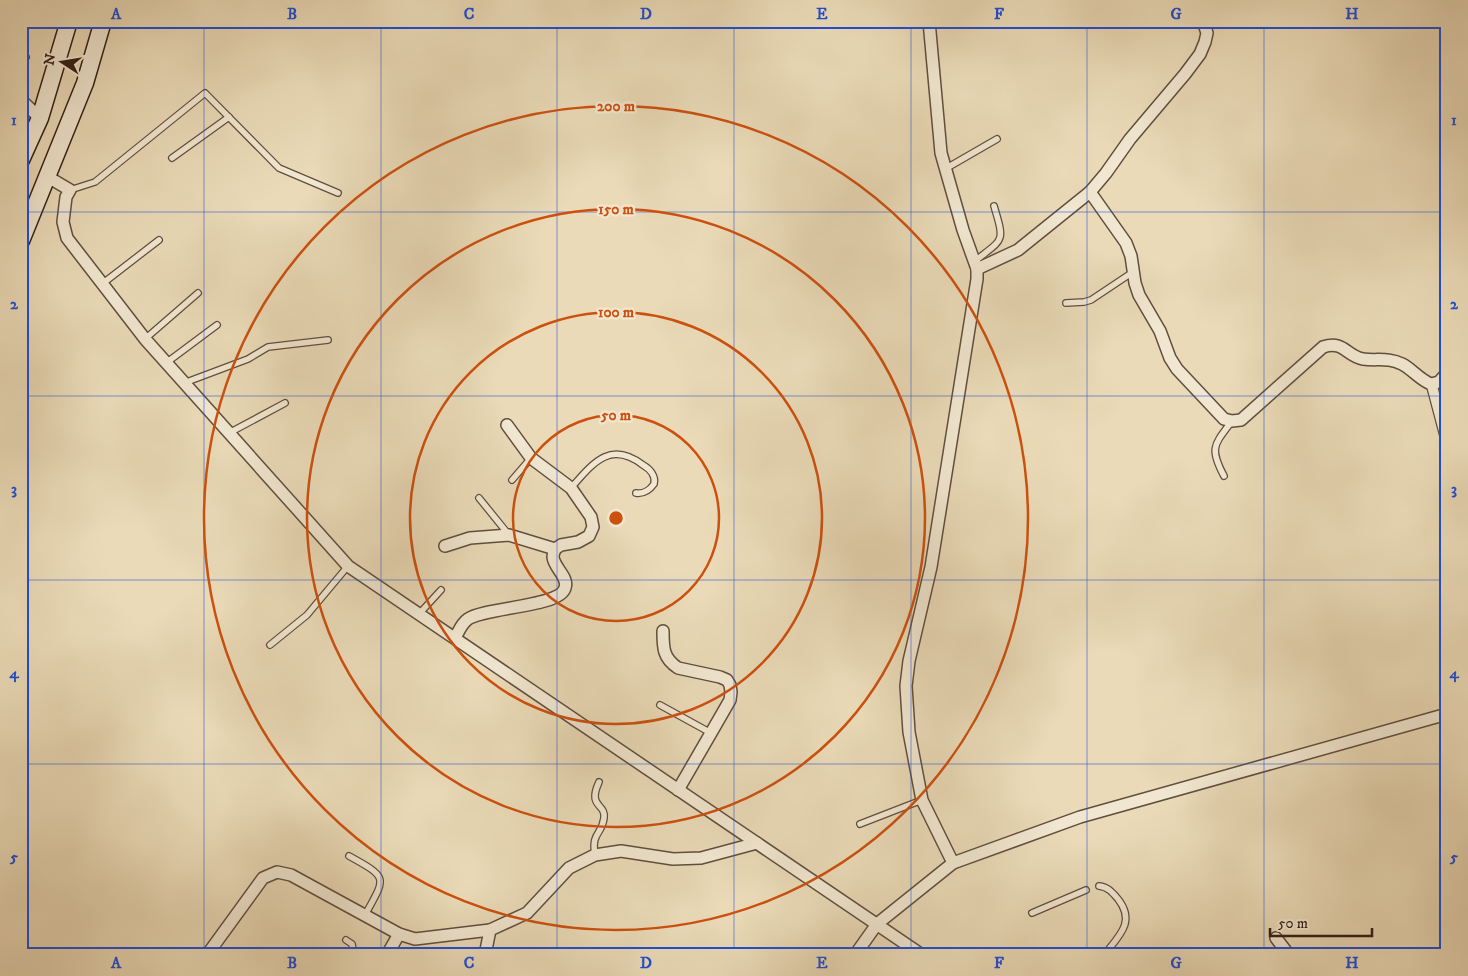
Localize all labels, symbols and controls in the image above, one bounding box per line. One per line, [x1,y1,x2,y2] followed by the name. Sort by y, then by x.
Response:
[110,4,122,24] text: A
[287,4,297,24] text: B
[464,4,474,24] text: C
[640,4,652,24] text: D
[816,4,828,24] text: E
[994,4,1004,24] text: F
[1170,4,1182,24] text: G
[1345,4,1359,24] text: H
[38,38,88,88] north arrow
[40,52,60,67] text: N
[597,97,636,116] text: 200 m
[11,110,17,130] text: 1
[1451,110,1457,130] text: 1
[598,200,634,219] text: 150 m
[10,294,19,314] text: 2
[1450,294,1459,314] text: 2
[598,303,635,322] text: 100 m
[600,406,632,425] text: 50 m
[11,479,17,499] text: 3
[1451,479,1457,499] text: 3
[607,509,625,527] centre of rings
[8,663,19,683] text: 4
[1448,663,1459,683] text: 4
[9,847,18,867] text: 5
[1449,847,1458,867] text: 5
[1270,906,1373,938] scale bar
[1278,914,1308,933] text: 50 m
[110,953,122,973] text: A
[287,953,297,973] text: B
[464,953,474,973] text: C
[640,953,652,973] text: D
[816,953,828,973] text: E
[994,953,1004,973] text: F
[1170,953,1182,973] text: G
[1345,953,1359,973] text: H

